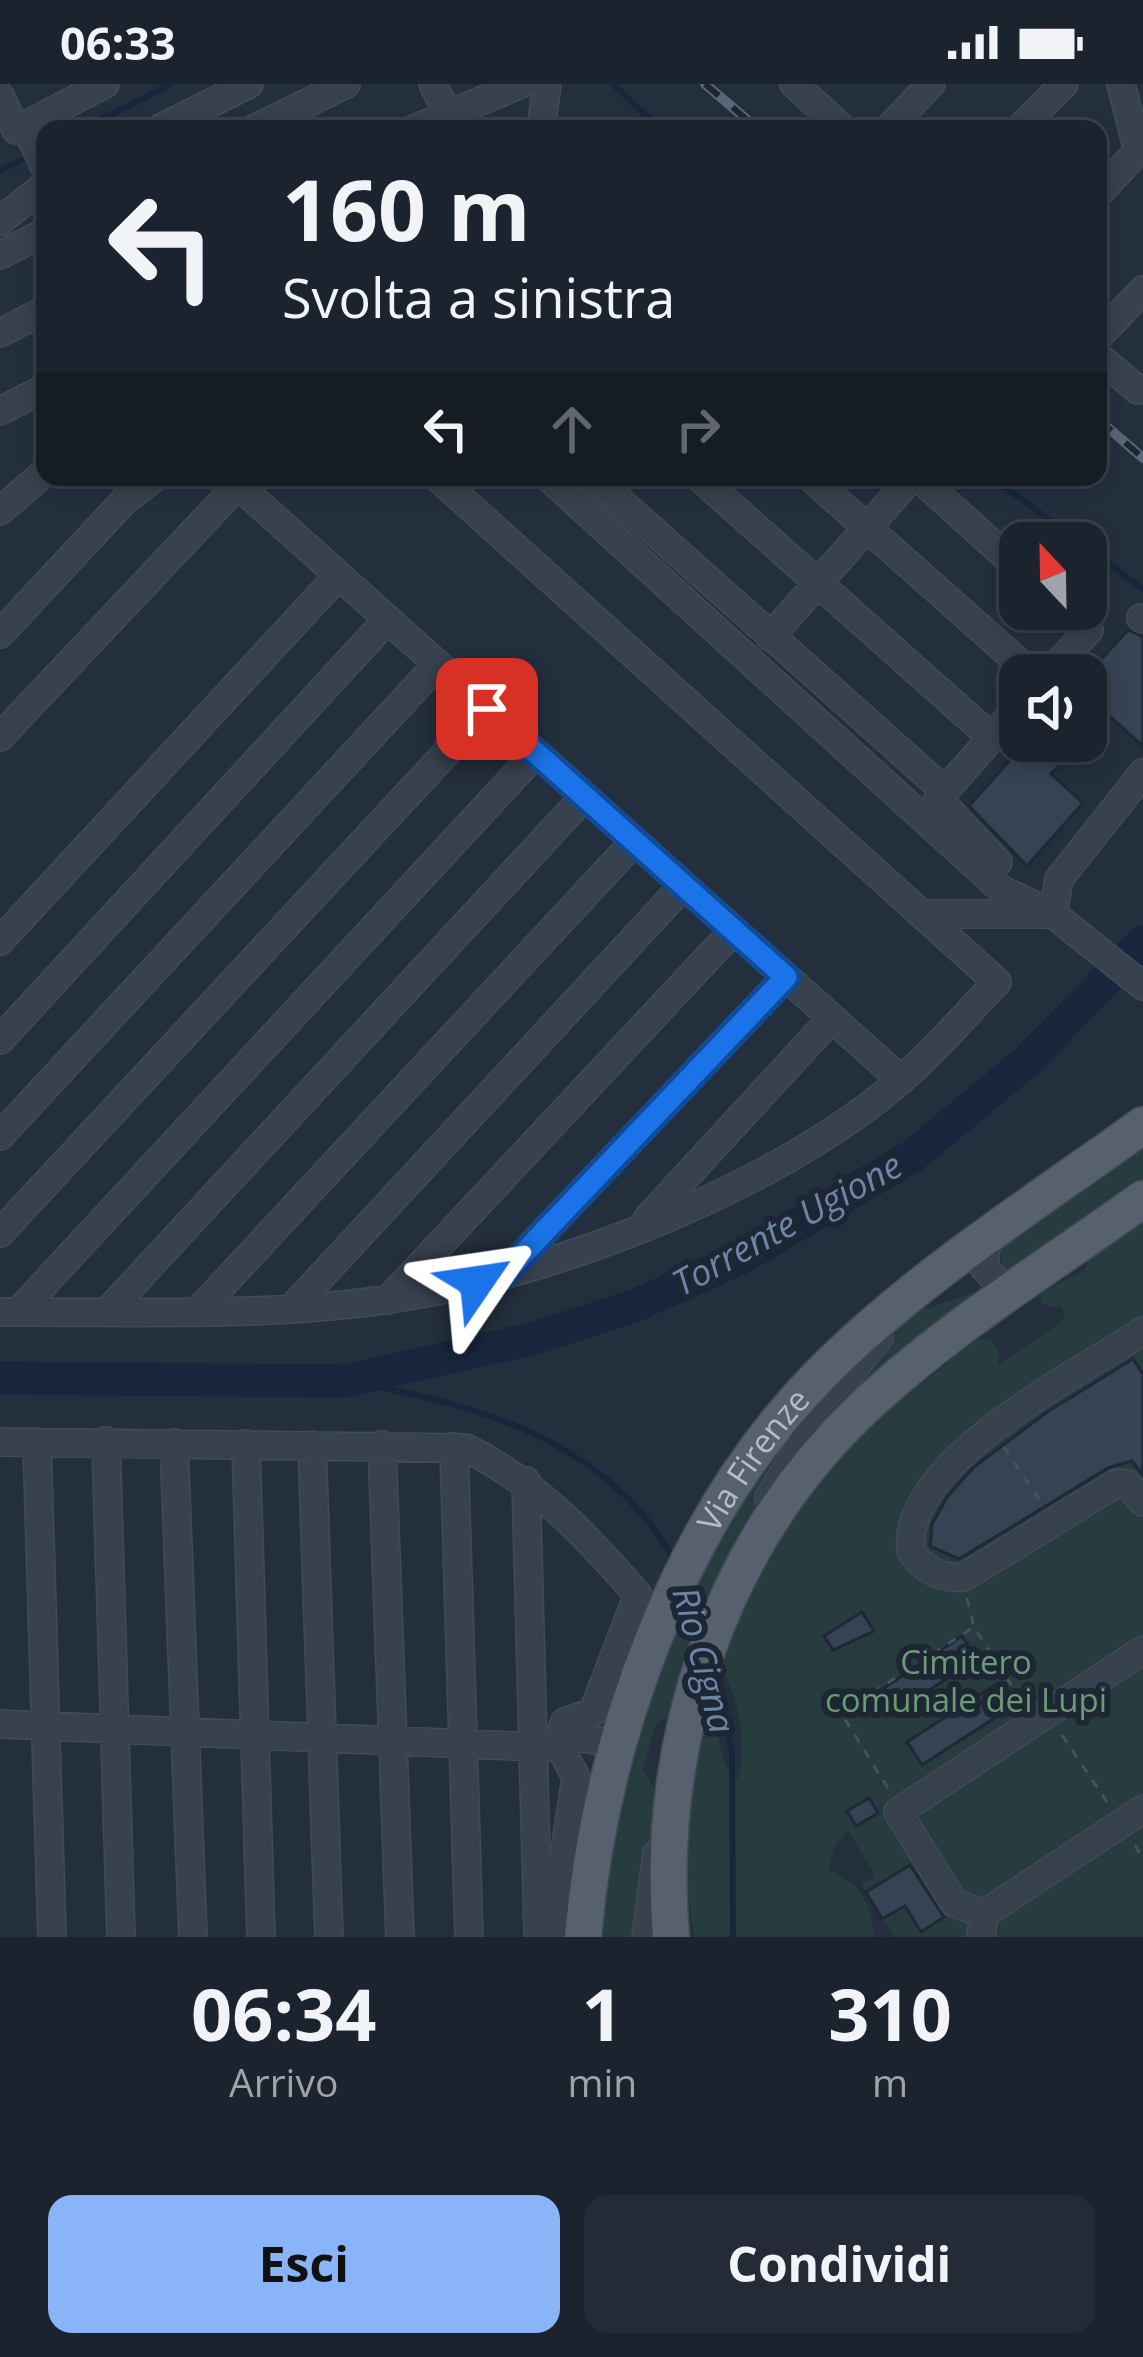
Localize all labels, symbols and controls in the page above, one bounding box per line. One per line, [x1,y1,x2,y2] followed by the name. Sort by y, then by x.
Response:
[60,12,176,73] text: 06:33
[282,151,530,266] text: 160 m
[84,168,240,324] icon: left
[282,260,675,334] text: Svolta a sinistra
[413,396,479,462] icon: left
[539,396,605,462] icon: ahead
[665,396,731,462] icon: right
[999,522,1107,630] north arrow
[999,522,1107,762] map controls
[999,654,1107,762] button: sound
[436,658,538,760] pin
[454,676,520,742] icon: arrive
[663,1140,910,1307] water label: Torrente Ugione
[414,1219,540,1345] position arrow
[686,1378,819,1539] street label: Via Firenze
[661,1581,747,1738] water label: Rio Cigna
[825,1639,1107,1722] park label: Cimitero comunale dei Lupi
[191,1964,376,2062] text: 06:34
[582,1964,623,2062] text: 1
[828,1964,952,2062] text: 310
[229,2055,338,2108] text: Arrivo
[567,2055,637,2108] text: min
[872,2055,908,2108] text: m
[48,2195,560,2333] button: Esci
[584,2195,1095,2333] button: Condividi

